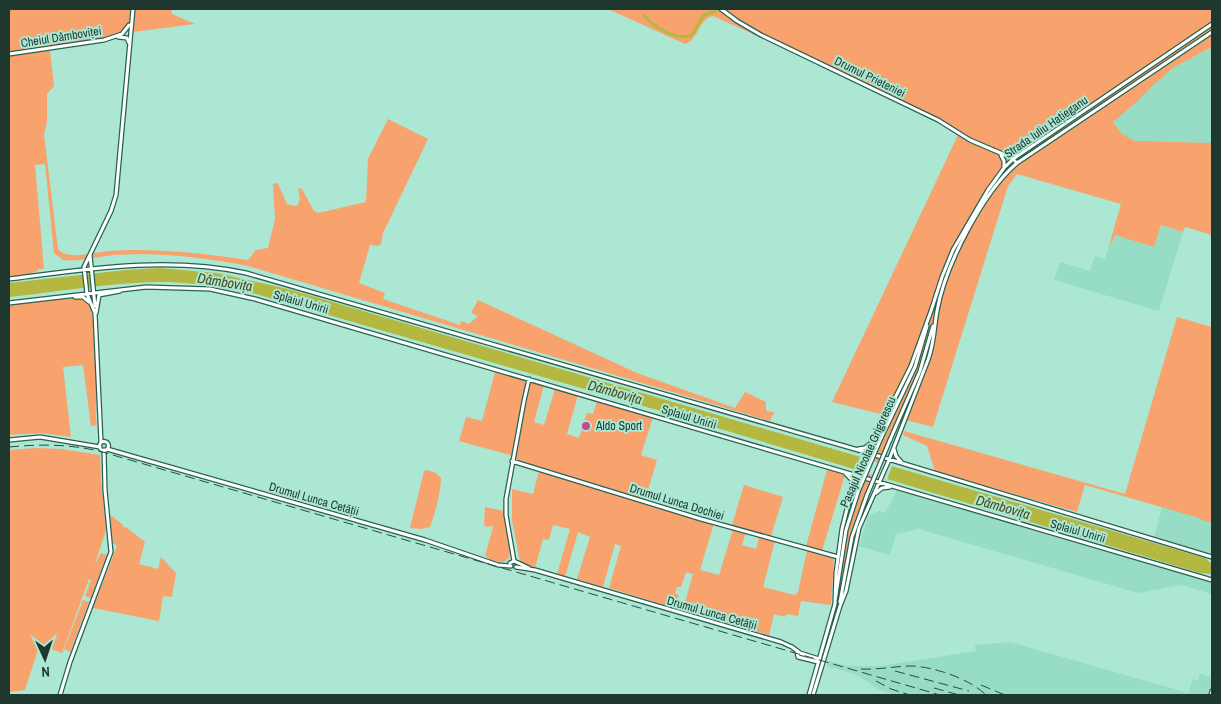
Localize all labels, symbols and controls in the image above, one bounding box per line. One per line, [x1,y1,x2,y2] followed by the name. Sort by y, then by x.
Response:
[20,23,102,51] street label: Cheiul Dâmboviței
[832,53,908,101] street label: Drumul Prieteniei
[1001,92,1091,162] street label: Strada Iuliu Hațieganu
[196,269,254,295] water label: Dâmbovița
[271,286,331,318] street label: Splaiul Unirii
[586,376,644,408] water label: Dâmbovița
[836,394,900,510] street label: Pasajul Nicolae Grigorescu
[659,401,719,433] street label: Splaiul Unirii
[595,418,642,434] place label: Aldo Sport
[580,420,592,432] marker: Aldo Sport
[267,478,361,520] street label: Drumul Lunca Cetății
[628,480,726,524] street label: Drumul Lunca Dochiei
[974,491,1032,523] water label: Dâmbovița
[1048,515,1108,547] street label: Splaiul Unirii
[665,592,759,634] street label: Drumul Lunca Cetății
[20,634,70,684] north arrow
[41,663,50,681] text: N

